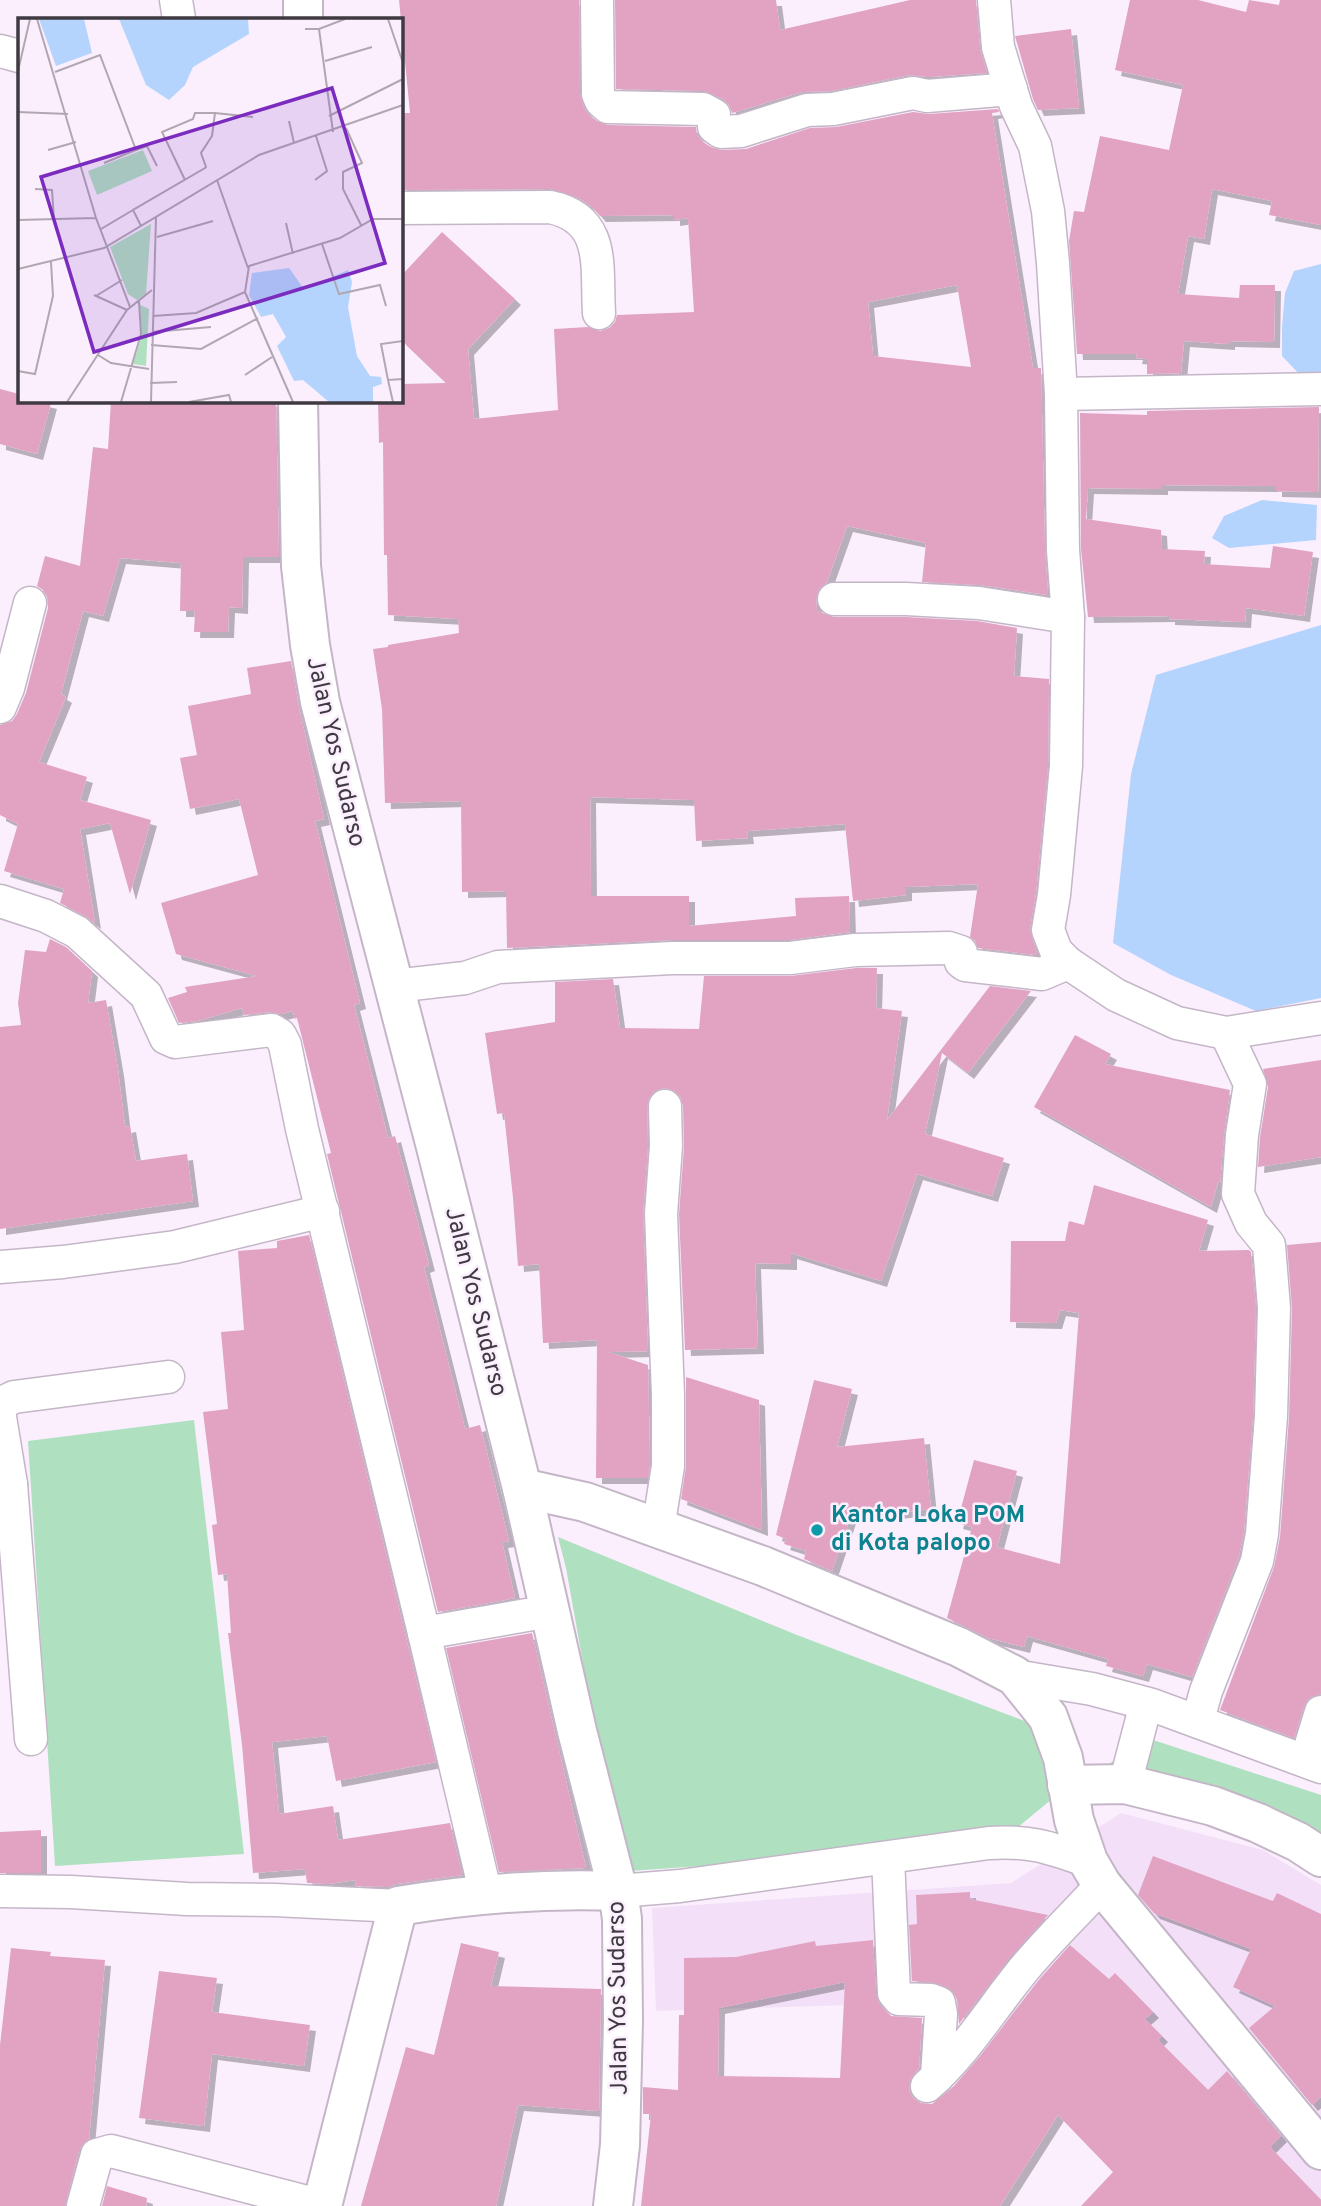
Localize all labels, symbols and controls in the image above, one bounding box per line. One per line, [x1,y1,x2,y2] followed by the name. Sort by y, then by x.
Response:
[18,18,402,402] inset map
[299,654,371,850] street label: Jalan Yos Sudarso
[437,1204,513,1400] street label: Jalan Yos Sudarso
[831,1501,1025,1559] place label: Kantor Loka POM di Kota palopo
[809,1522,825,1538] marker: Kantor Loka POM di Kota palopo
[602,1901,636,2095] street label: Jalan Yos Sudarso

